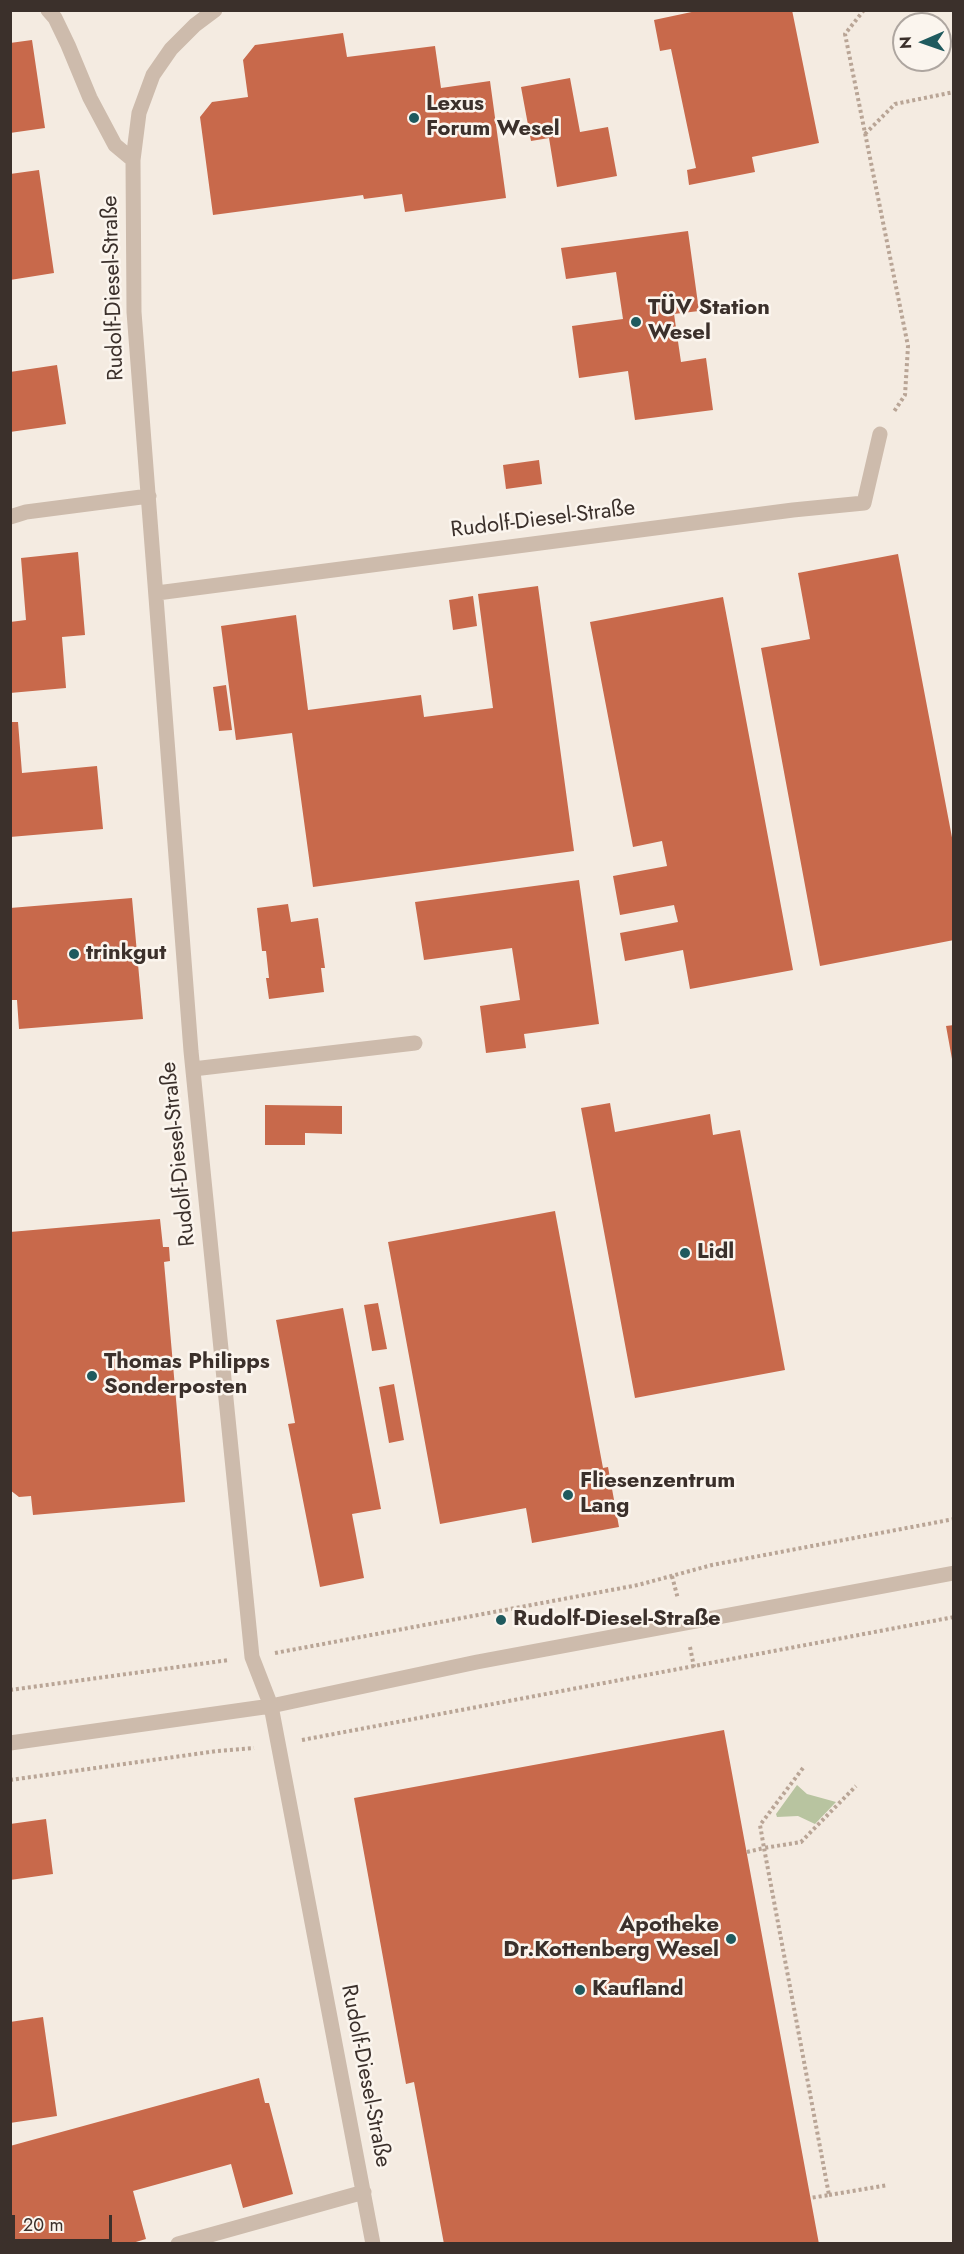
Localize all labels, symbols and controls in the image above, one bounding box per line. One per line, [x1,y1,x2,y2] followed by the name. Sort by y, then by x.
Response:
[892,12,952,72] north arrow
[894,36,917,49] text: N
[426,92,560,144] place label: Lexus Forum Wesel
[407,111,421,125] marker: Lexus Forum Wesel
[98,195,130,381] street label: Rudolf-Diesel-Straße
[648,296,770,348] place label: TÜV Station Wesel
[629,315,643,329] marker: TÜV Station Wesel
[449,496,637,544] street label: Rudolf-Diesel-Straße
[86,941,166,967] place label: trinkgut
[67,947,81,961] marker: trinkgut
[156,1060,202,1248] street label: Rudolf-Diesel-Straße
[697,1240,734,1266] place label: Lidl
[678,1246,692,1260] marker: Lidl
[104,1350,270,1402] place label: Thomas Philipps Sonderposten
[85,1369,99,1383] marker: Thomas Philipps Sonderposten
[580,1469,735,1520] place label: Fliesenzentrum Lang
[561,1488,575,1502] marker: Fliesenzentrum Lang
[513,1607,721,1633] place label: Rudolf-Diesel-Straße
[494,1613,508,1627] marker: Rudolf-Diesel-Straße
[503,1913,719,1964] place label: Apotheke Dr.Kottenberg Wesel
[724,1932,738,1946] marker: Apotheke Dr.Kottenberg Wesel
[592,1977,683,2003] place label: Kaufland
[334,1982,396,2170] street label: Rudolf-Diesel-Straße
[573,1983,587,1997] marker: Kaufland
[15,2203,116,2241] scale bar
[23,2212,63,2238] text: 20 m

